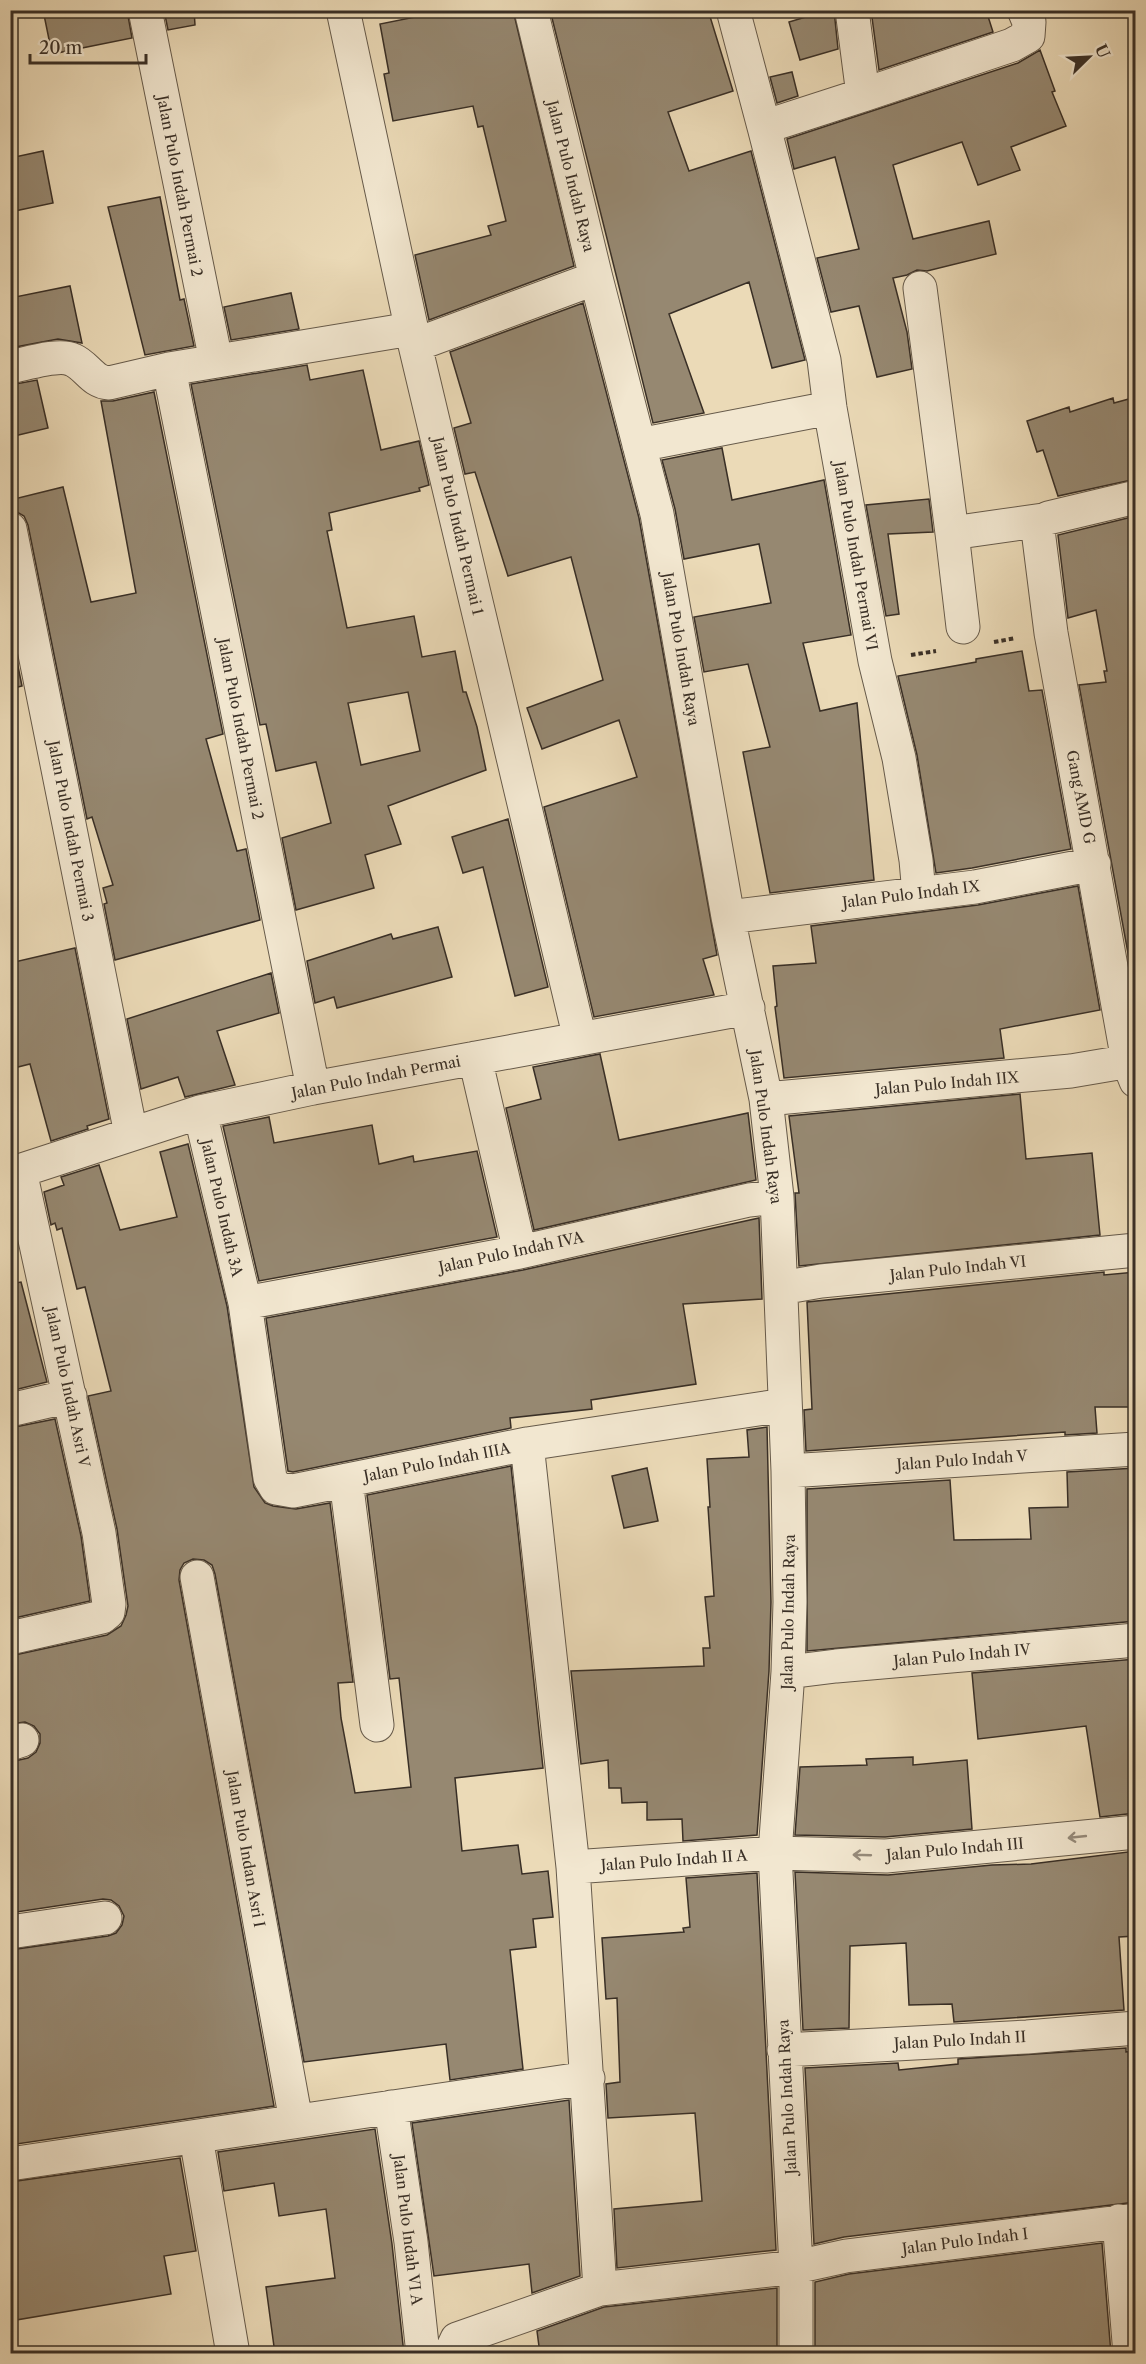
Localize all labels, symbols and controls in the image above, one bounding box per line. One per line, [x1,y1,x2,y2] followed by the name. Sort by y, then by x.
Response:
[30,27,146,65] scale bar
[1059,27,1119,87] north arrow
[39,37,83,59] text: 20 m
[1091,41,1114,61] text: U
[153,92,207,278] street label: Jalan Pulo Indah Permai 2
[543,96,599,254] street label: Jalan Pulo Indah Raya
[428,433,488,617] street label: Jalan Pulo Indah Permai 1
[830,458,882,652] street label: Jalan Pulo Indah Permai VI
[658,569,704,727] street label: Jalan Pulo Indah Raya
[214,635,268,821] street label: Jalan Pulo Indah Permai 2
[44,737,98,923] street label: Jalan Pulo Indah Permai 3
[1063,748,1099,846] street label: Gang AMD G
[839,876,981,912] street label: Jalan Pulo Indah IX
[745,1047,786,1205] street label: Jalan Pulo Indah Raya
[288,1051,463,1103] street label: Jalan Pulo Indah Permai
[872,1067,1020,1099] street label: Jalan Pulo Indah IIX
[196,1136,247,1279] street label: Jalan Pulo Indah 3A
[435,1227,586,1277] street label: Jalan Pulo Indah IVA
[887,1251,1027,1285] street label: Jalan Pulo Indah VI
[41,1303,95,1470] street label: Jalan Pulo Indah Asri V
[360,1438,513,1486] street label: Jalan Pulo Indah IIIA
[894,1446,1029,1474] street label: Jalan Pulo Indah V
[777,1534,799,1692] street label: Jalan Pulo Indah Raya
[891,1639,1032,1671] street label: Jalan Pulo Indah IV
[223,1767,269,1929] street label: Jalan Pulo Indan Asri I
[1068,1832,1088,1843] one-way arrow
[883,1834,1025,1865] street label: Jalan Pulo Indah III
[598,1845,749,1875] street label: Jalan Pulo Indah II A
[853,1850,873,1861] one-way arrow
[773,2019,801,2177] street label: Jalan Pulo Indah Raya
[891,2027,1027,2053] street label: Jalan Pulo Indah II
[389,2152,427,2307] street label: Jalan Pulo Indah VI A
[899,2224,1029,2258] street label: Jalan Pulo Indah I

